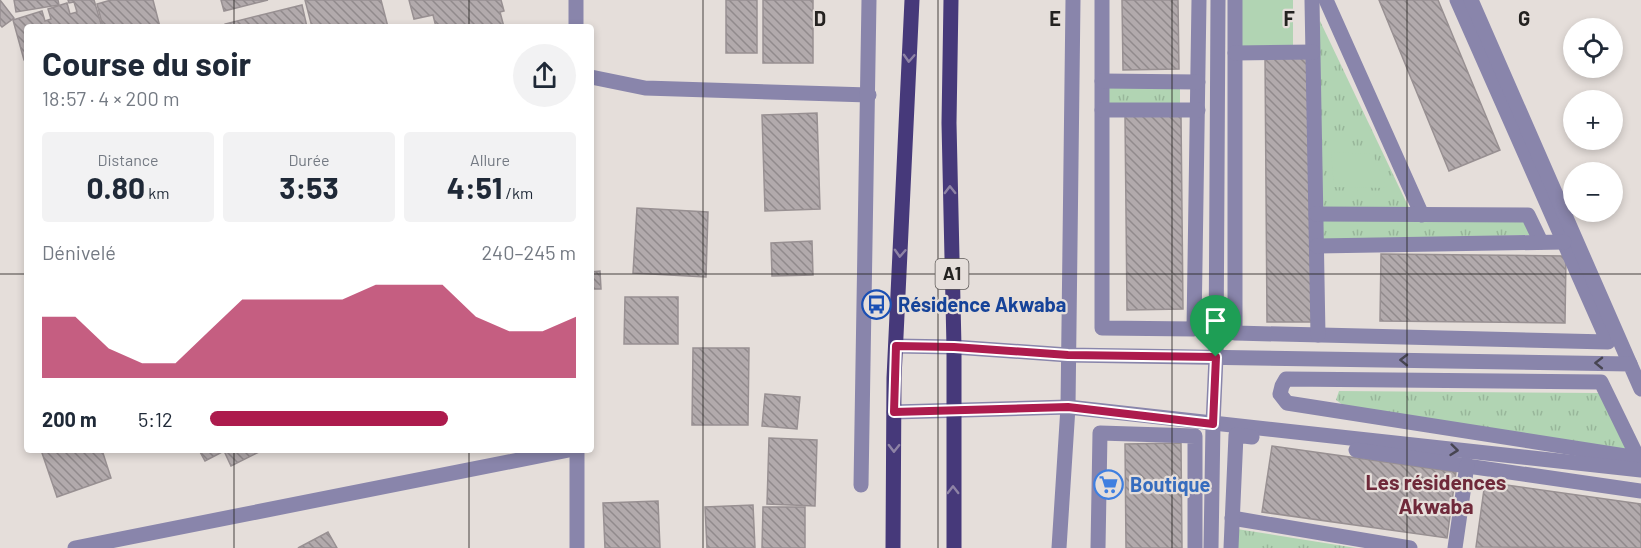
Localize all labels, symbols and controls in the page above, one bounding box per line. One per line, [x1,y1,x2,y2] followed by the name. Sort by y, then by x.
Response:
[814,6,826,30] text: D
[1049,6,1061,30] text: E
[1283,6,1295,30] text: F
[1518,6,1530,30] text: G
[1563,18,1623,222] map controls
[1563,18,1623,78] button: locate
[42,43,251,83] text: Course du soir
[513,44,576,107] button: share
[903,54,916,63] one-way arrow
[42,86,179,110] text: 18:57 · 4 × 200 m
[1563,90,1623,150] button: +
[98,150,158,169] text: Distance
[288,150,330,169] text: Durée
[470,150,510,169] text: Allure
[1563,162,1623,222] button: −
[87,169,145,205] text: 0.80
[279,169,339,205] text: 3:53
[447,169,502,205] text: 4:51
[145,183,169,202] text: km
[502,183,533,202] text: /km
[944,185,956,194] one-way arrow
[42,240,116,264] text: Dénivelé
[481,240,576,264] text: 240–245 m
[894,249,907,258] one-way arrow
[936,259,968,289] road number: A1
[861,289,893,321] bus stop icon: Résidence Akwaba
[898,292,1066,316] place label: Résidence Akwaba
[1190,295,1241,357] pin
[1199,304,1232,337] icon: arrive
[1400,354,1409,366] one-way arrow
[1595,357,1604,369] one-way arrow
[42,407,97,431] text: 200 m
[138,407,173,431] text: 5:12
[1450,443,1459,456] one-way arrow
[888,444,900,453] one-way arrow
[1093,469,1125,501] supermarket icon: Boutique
[1366,469,1506,518] district label: Les résidences Akwaba
[1130,472,1210,496] place label: Boutique
[947,485,960,494] one-way arrow

